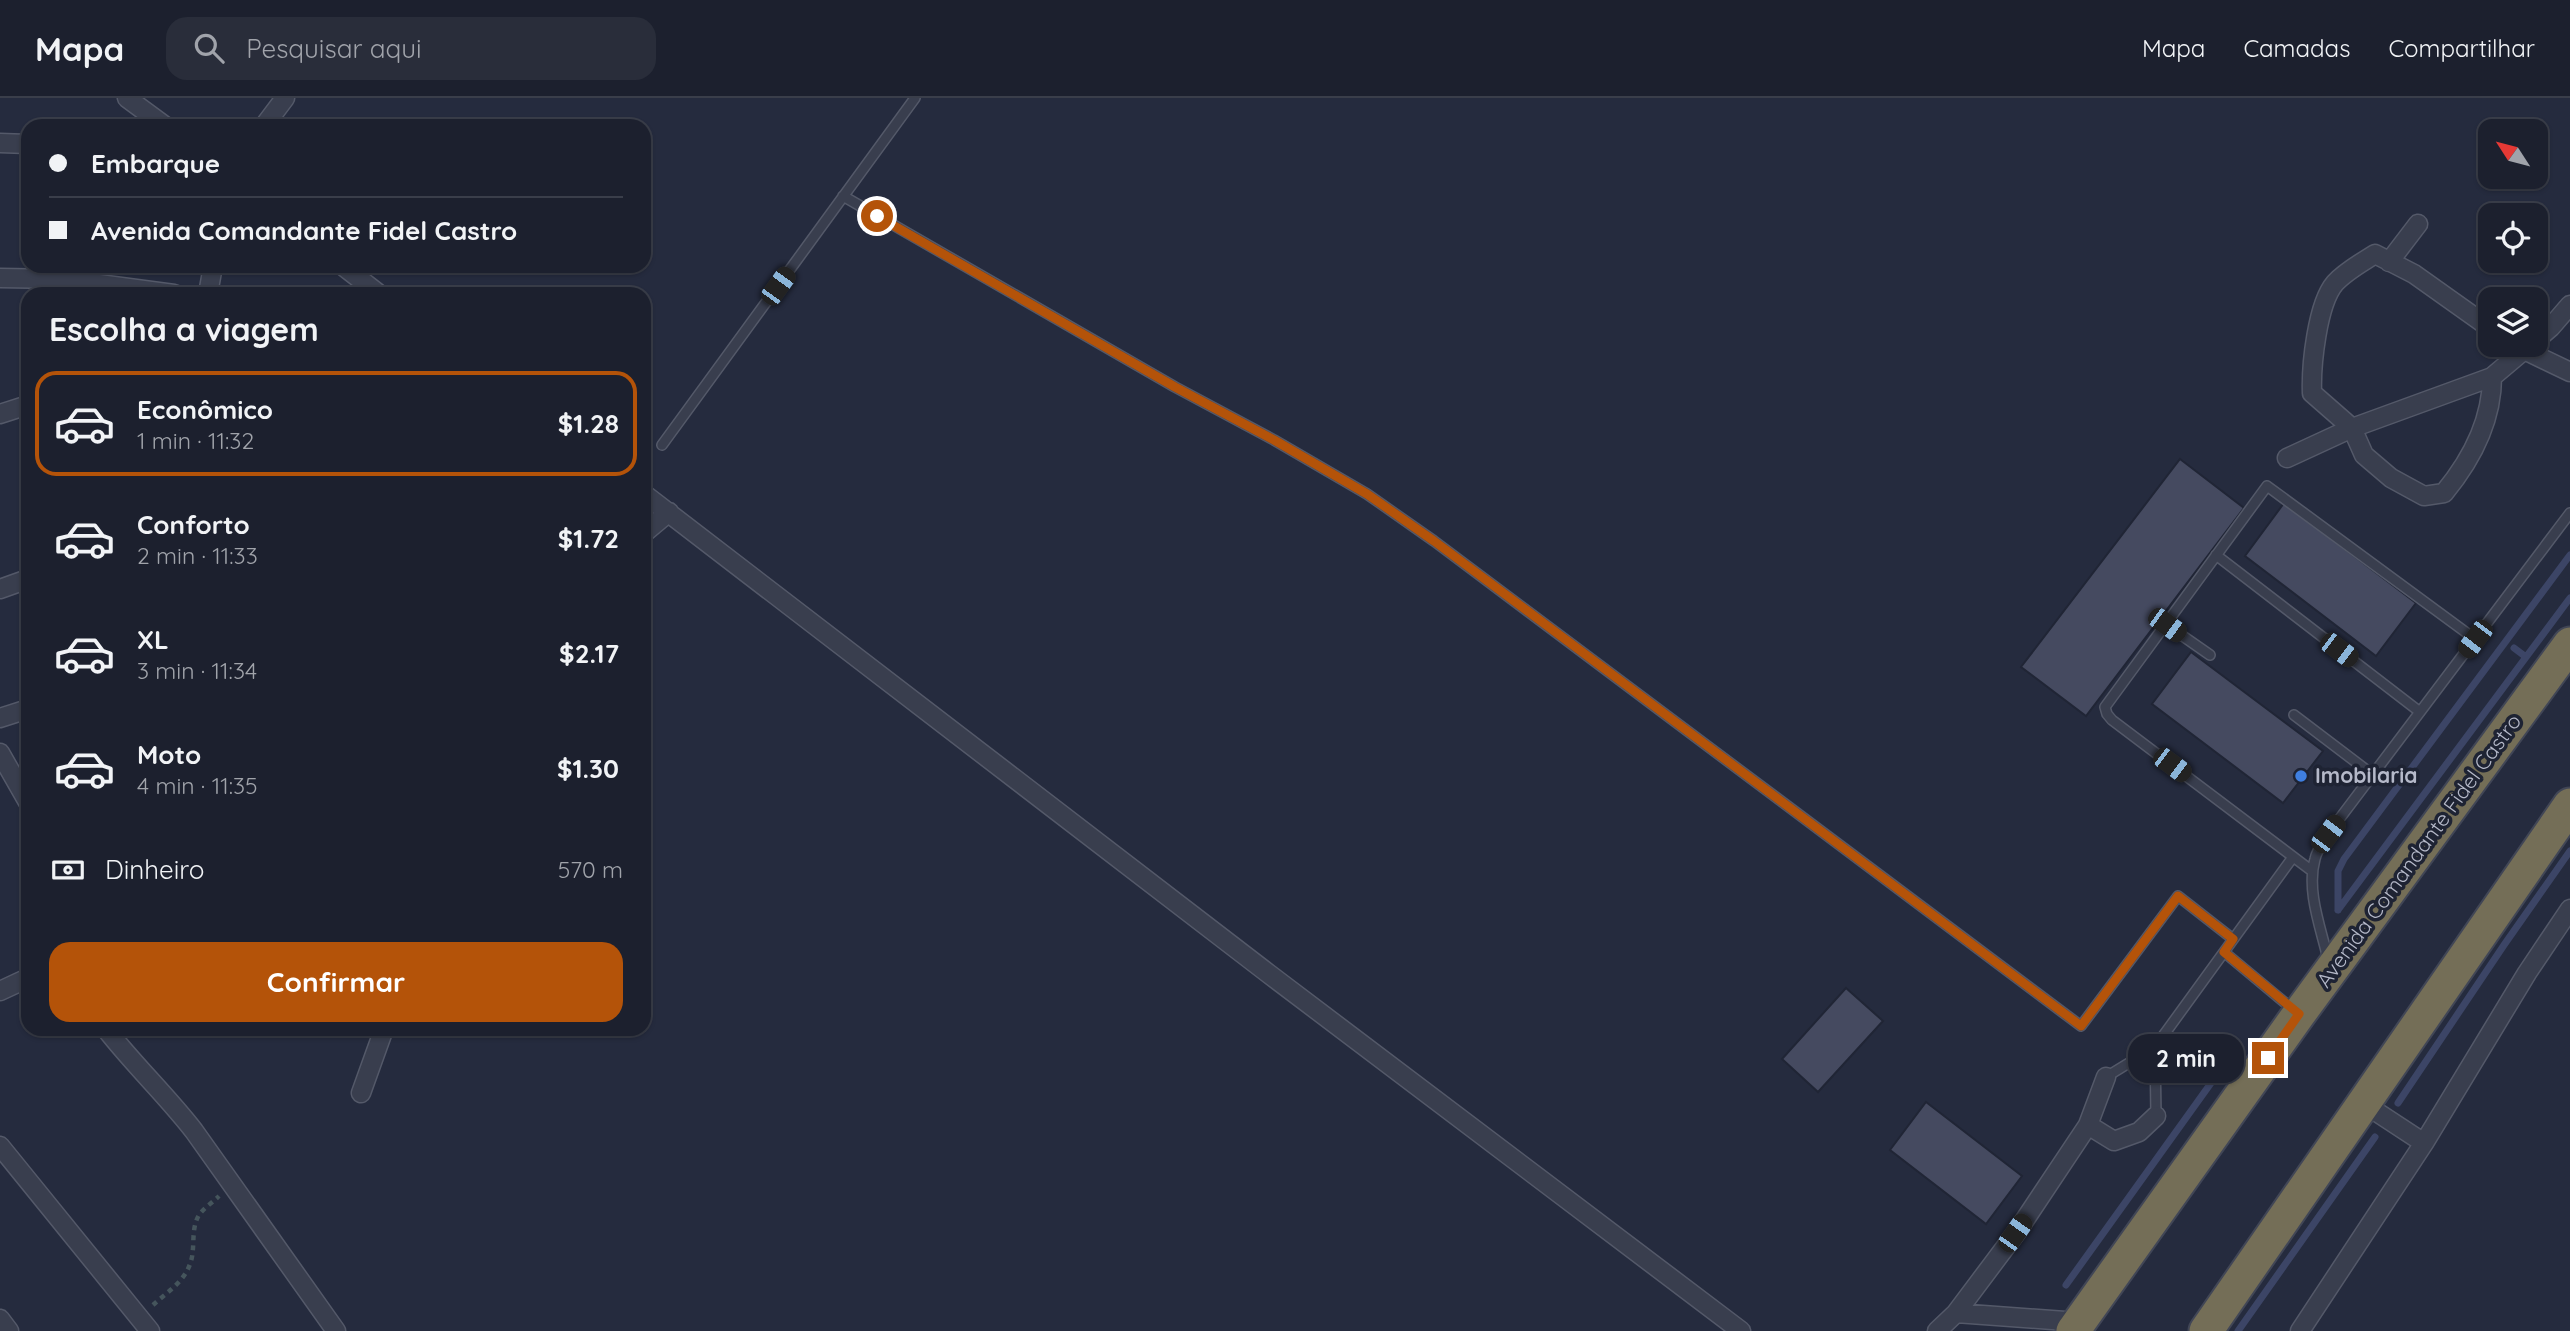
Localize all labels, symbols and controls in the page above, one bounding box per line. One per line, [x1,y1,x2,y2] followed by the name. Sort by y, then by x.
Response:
[166,17,656,80] search box
[35,28,124,69] text: Mapa
[190,29,228,67] icon: search
[246,32,422,65] text: Pesquisar aqui
[2142,33,2205,63] text: Mapa
[2243,33,2350,63] text: Camadas
[2388,33,2535,63] text: Compartilhar
[2478,119,2548,189] north arrow
[2478,119,2548,357] map controls
[91,147,220,180] text: Embarque
[861,200,893,232] route start
[2478,203,2548,273] button: locate
[91,214,517,247] text: Avenida Comandante Fidel Castro
[758,263,799,309] car
[2478,287,2548,357] button: layers
[49,309,319,349] text: Escolha a viagem
[53,392,116,455] icon: car
[137,393,273,426] text: Econômico
[558,407,619,440] text: $1.28
[137,426,254,455] text: 1 min · 11:32
[53,507,116,570] icon: car
[137,508,250,541] text: Conforto
[558,522,619,555] text: $1.72
[137,541,258,570] text: 2 min · 11:33
[2144,604,2191,646] car
[2454,616,2497,662] car
[53,622,116,685] icon: car
[137,623,169,656] text: XL
[2316,629,2363,671] car
[559,637,619,670] text: $2.17
[137,656,257,685] text: 3 min · 11:34
[2310,709,2526,992] street label: Avenida Comandante Fidel Castro
[53,737,116,800] icon: car
[137,738,201,771] text: Moto
[2149,744,2196,786] car
[557,752,619,785] text: $1.30
[2315,762,2418,788] place label: Imobilaria
[2293,768,2309,784] marker: Imobilaria
[137,771,258,800] text: 4 min · 11:35
[2307,811,2350,857] car
[49,851,87,889] icon: cash
[105,853,204,886] text: Dinheiro
[558,855,623,884] text: 570 m
[49,942,623,1022] button: Confirmar
[2128,1034,2244,1082] callout: 2 min
[2252,1042,2284,1074] route end
[2156,1044,2216,1073] text: 2 min
[1995,1210,2036,1256] car

